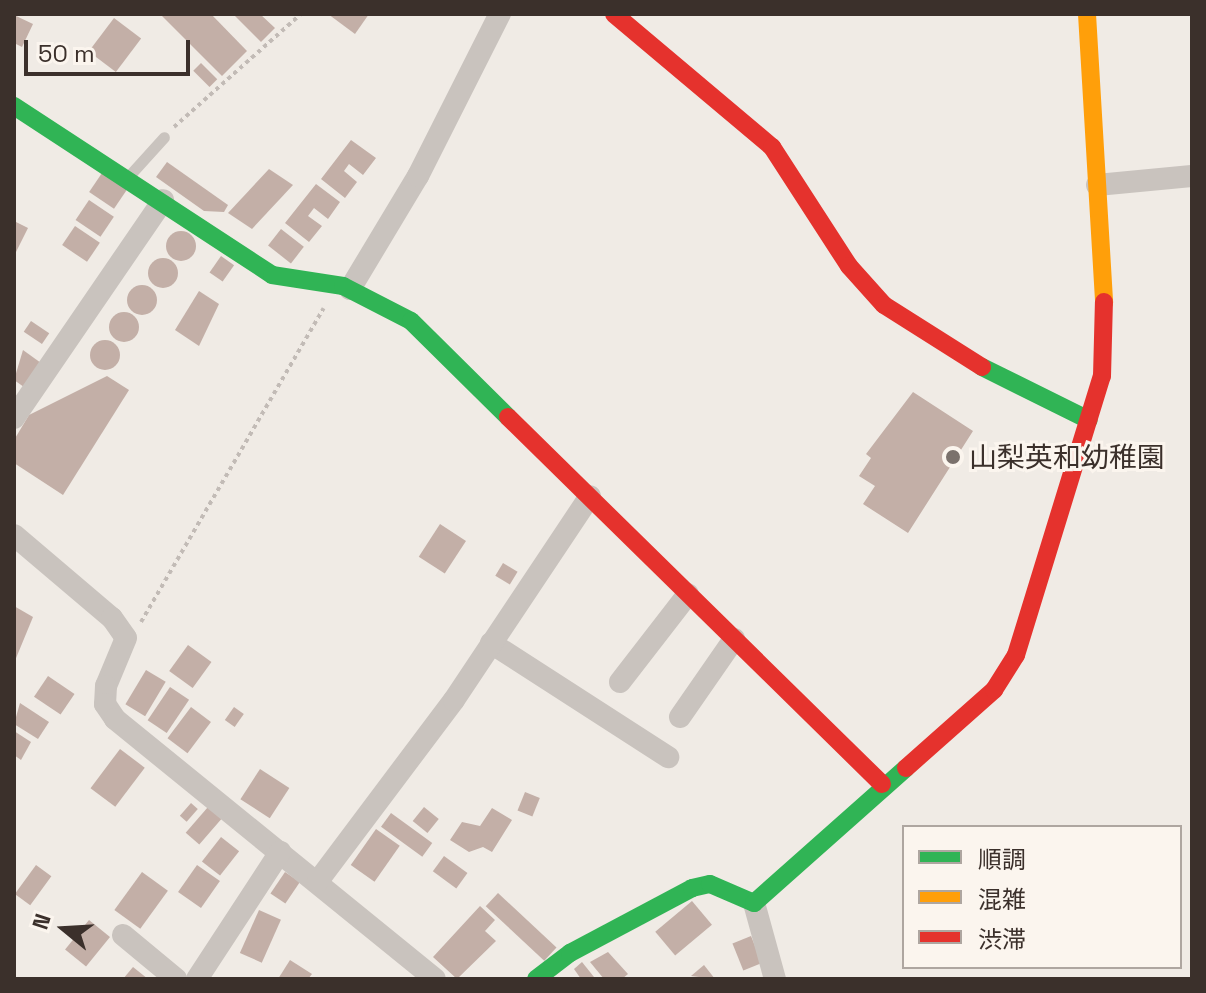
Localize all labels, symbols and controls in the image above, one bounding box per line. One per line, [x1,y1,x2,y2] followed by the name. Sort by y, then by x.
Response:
[28,24,194,74] scale bar
[38,38,95,69] text: 50 m
[969,440,1165,474] place label: 山梨英和幼稚園
[944,448,962,466] marker: 山梨英和幼稚園
[902,825,1182,969] legend
[978,844,1026,875] text: 順調
[978,884,1026,915] text: 混雑
[24,889,104,969] north arrow
[26,910,57,933] text: N
[978,924,1026,955] text: 渋滞

